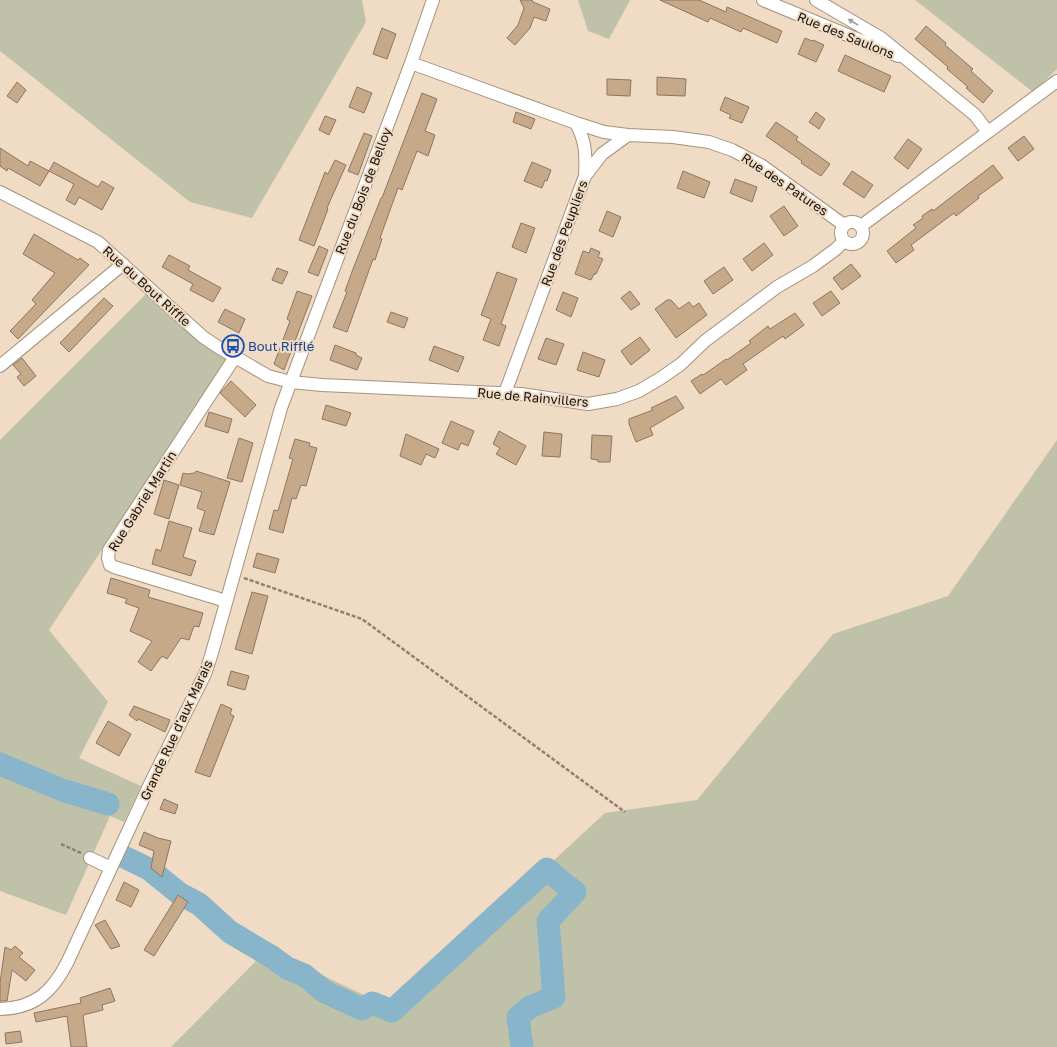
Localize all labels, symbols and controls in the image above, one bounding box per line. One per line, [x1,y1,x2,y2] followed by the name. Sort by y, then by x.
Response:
[795,8,897,62] street label: Rue des Saulons
[847,18,859,25] one-way arrow
[331,125,395,257] street label: Rue du Bois de Belloy
[739,149,831,219] street label: Rue des Patures
[537,178,591,288] street label: Rue des Peupliers
[100,242,194,330] street label: Rue du Bout Riffle
[220,333,246,359] bus stop icon: Bout Rifflé
[248,338,314,354] place label: Bout Rifflé
[477,384,589,410] street label: Rue de Rainvillers
[105,448,179,554] street label: Rue Gabriel Martin
[136,657,216,803] street label: Grande Rue d'aux Marais

